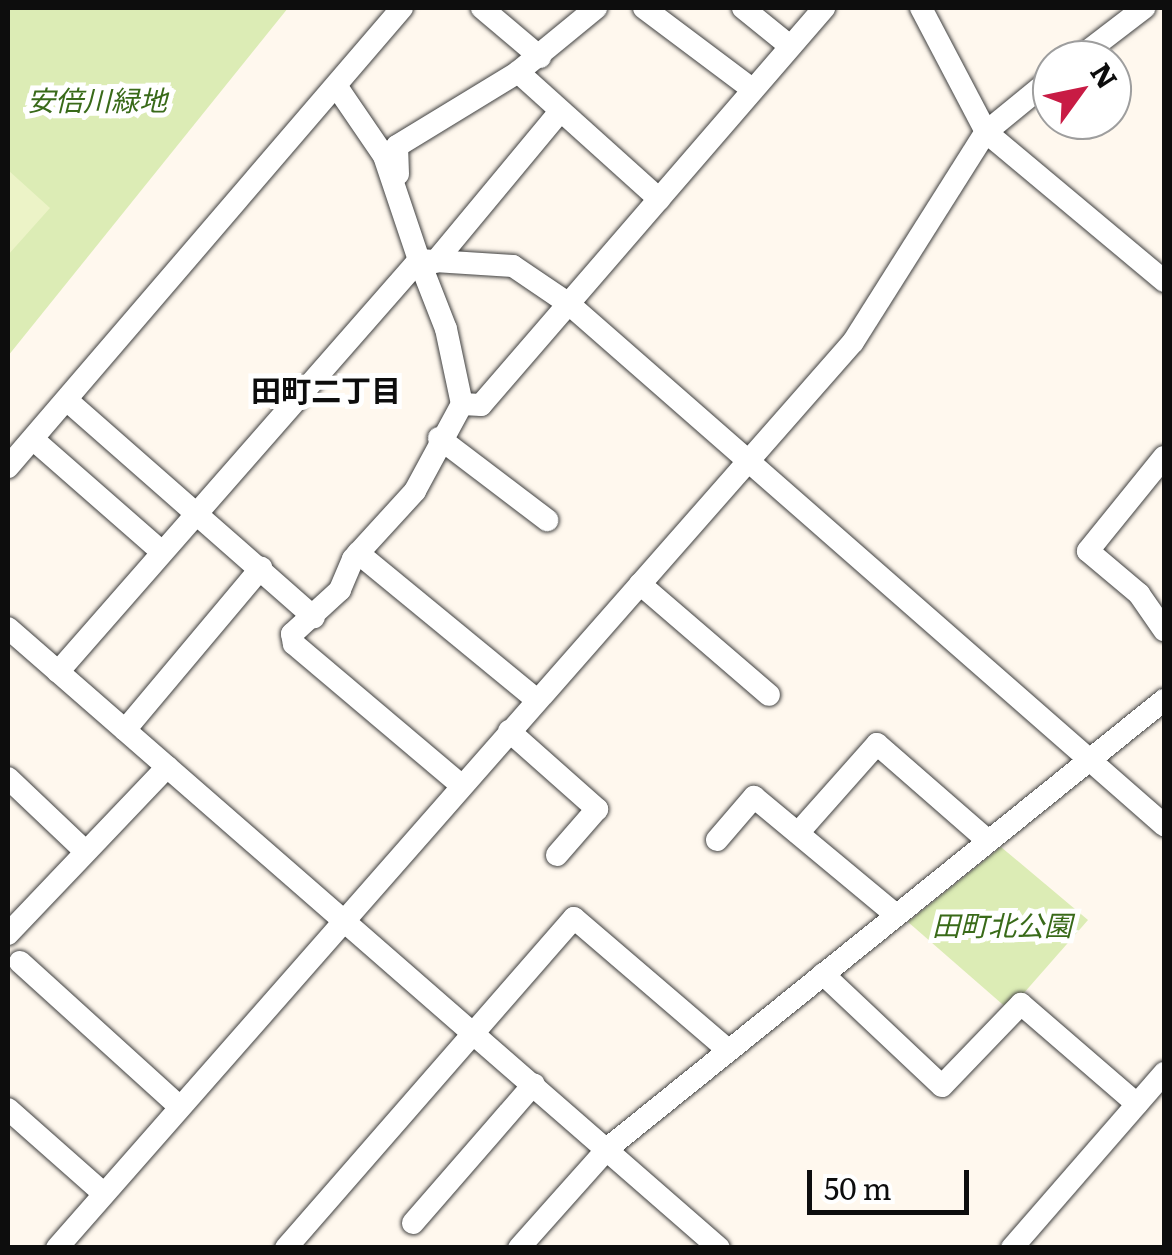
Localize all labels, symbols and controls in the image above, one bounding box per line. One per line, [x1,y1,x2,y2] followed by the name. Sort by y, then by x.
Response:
[1032,40,1132,140] north arrow
[1081,53,1129,96] text: N
[27,82,167,116] park label: 安倍川緑地
[251,371,401,407] district label: 田町二丁目
[932,907,1072,941] park label: 田町北公園
[812,1150,974,1212] scale bar
[824,1165,892,1209] text: 50 m

